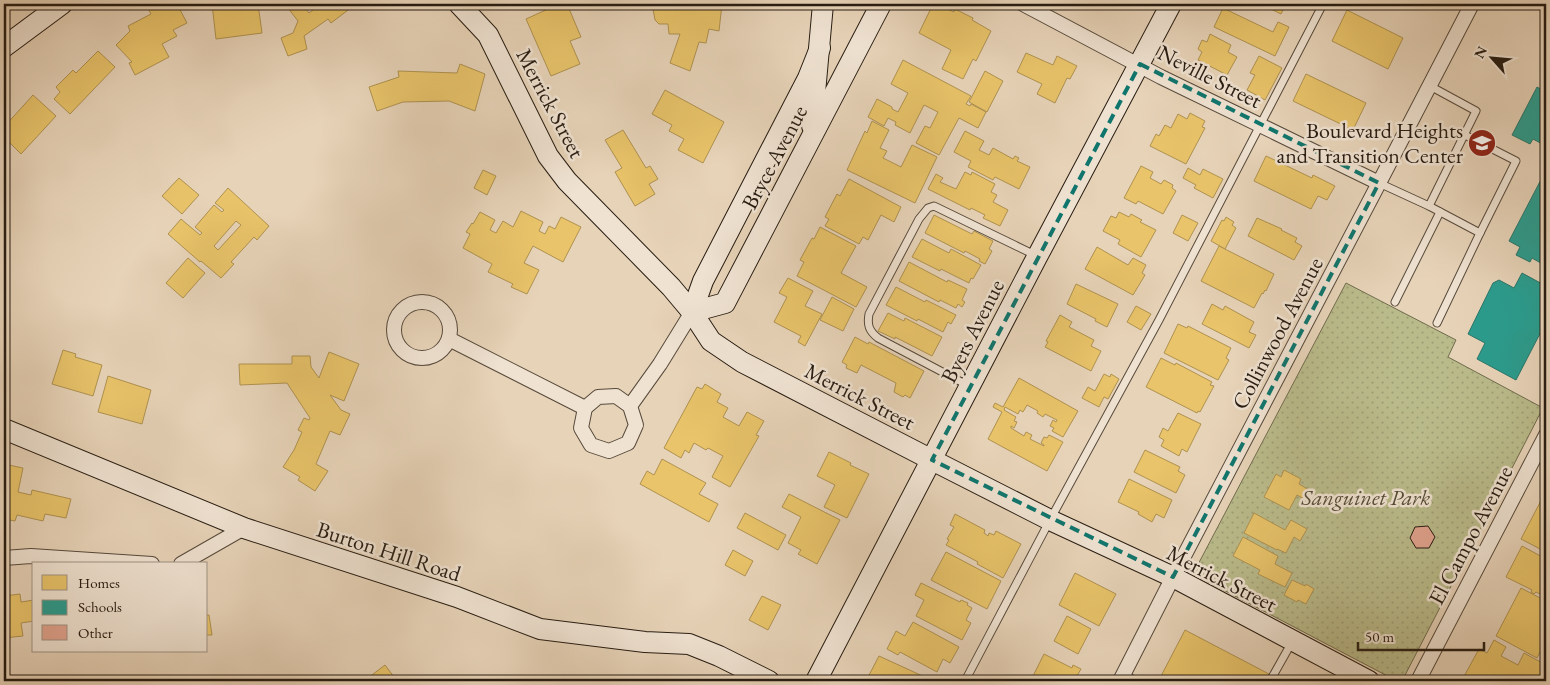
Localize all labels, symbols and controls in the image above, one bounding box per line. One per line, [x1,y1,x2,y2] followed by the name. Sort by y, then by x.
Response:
[1468,32,1518,82] north arrow
[1153,38,1267,115] street label: Neville Street
[1470,42,1491,61] text: N
[510,43,592,163] street label: Merrick Street
[735,100,814,214] street label: Bryce Avenue
[1276,116,1464,170] place label: Boulevard Heights and Transition Center
[1467,128,1497,158] school or university icon: Boulevard Heights and Transition Center
[1225,252,1330,414] street label: Collinwood Avenue
[934,274,1011,388] street label: Byers Avenue
[800,356,920,437] street label: Merrick Street
[1422,460,1519,610] street label: El Campo Avenue
[1301,483,1430,512] park label: Sanguinet Park
[313,515,465,589] street label: Burton Hill Road
[1162,538,1282,619] street label: Merrick Street
[32,562,208,652] legend
[78,573,120,592] text: Homes
[78,597,122,616] text: Schools
[1358,620,1484,652] scale bar
[78,623,113,642] text: Other
[1365,627,1394,646] text: 50 m

